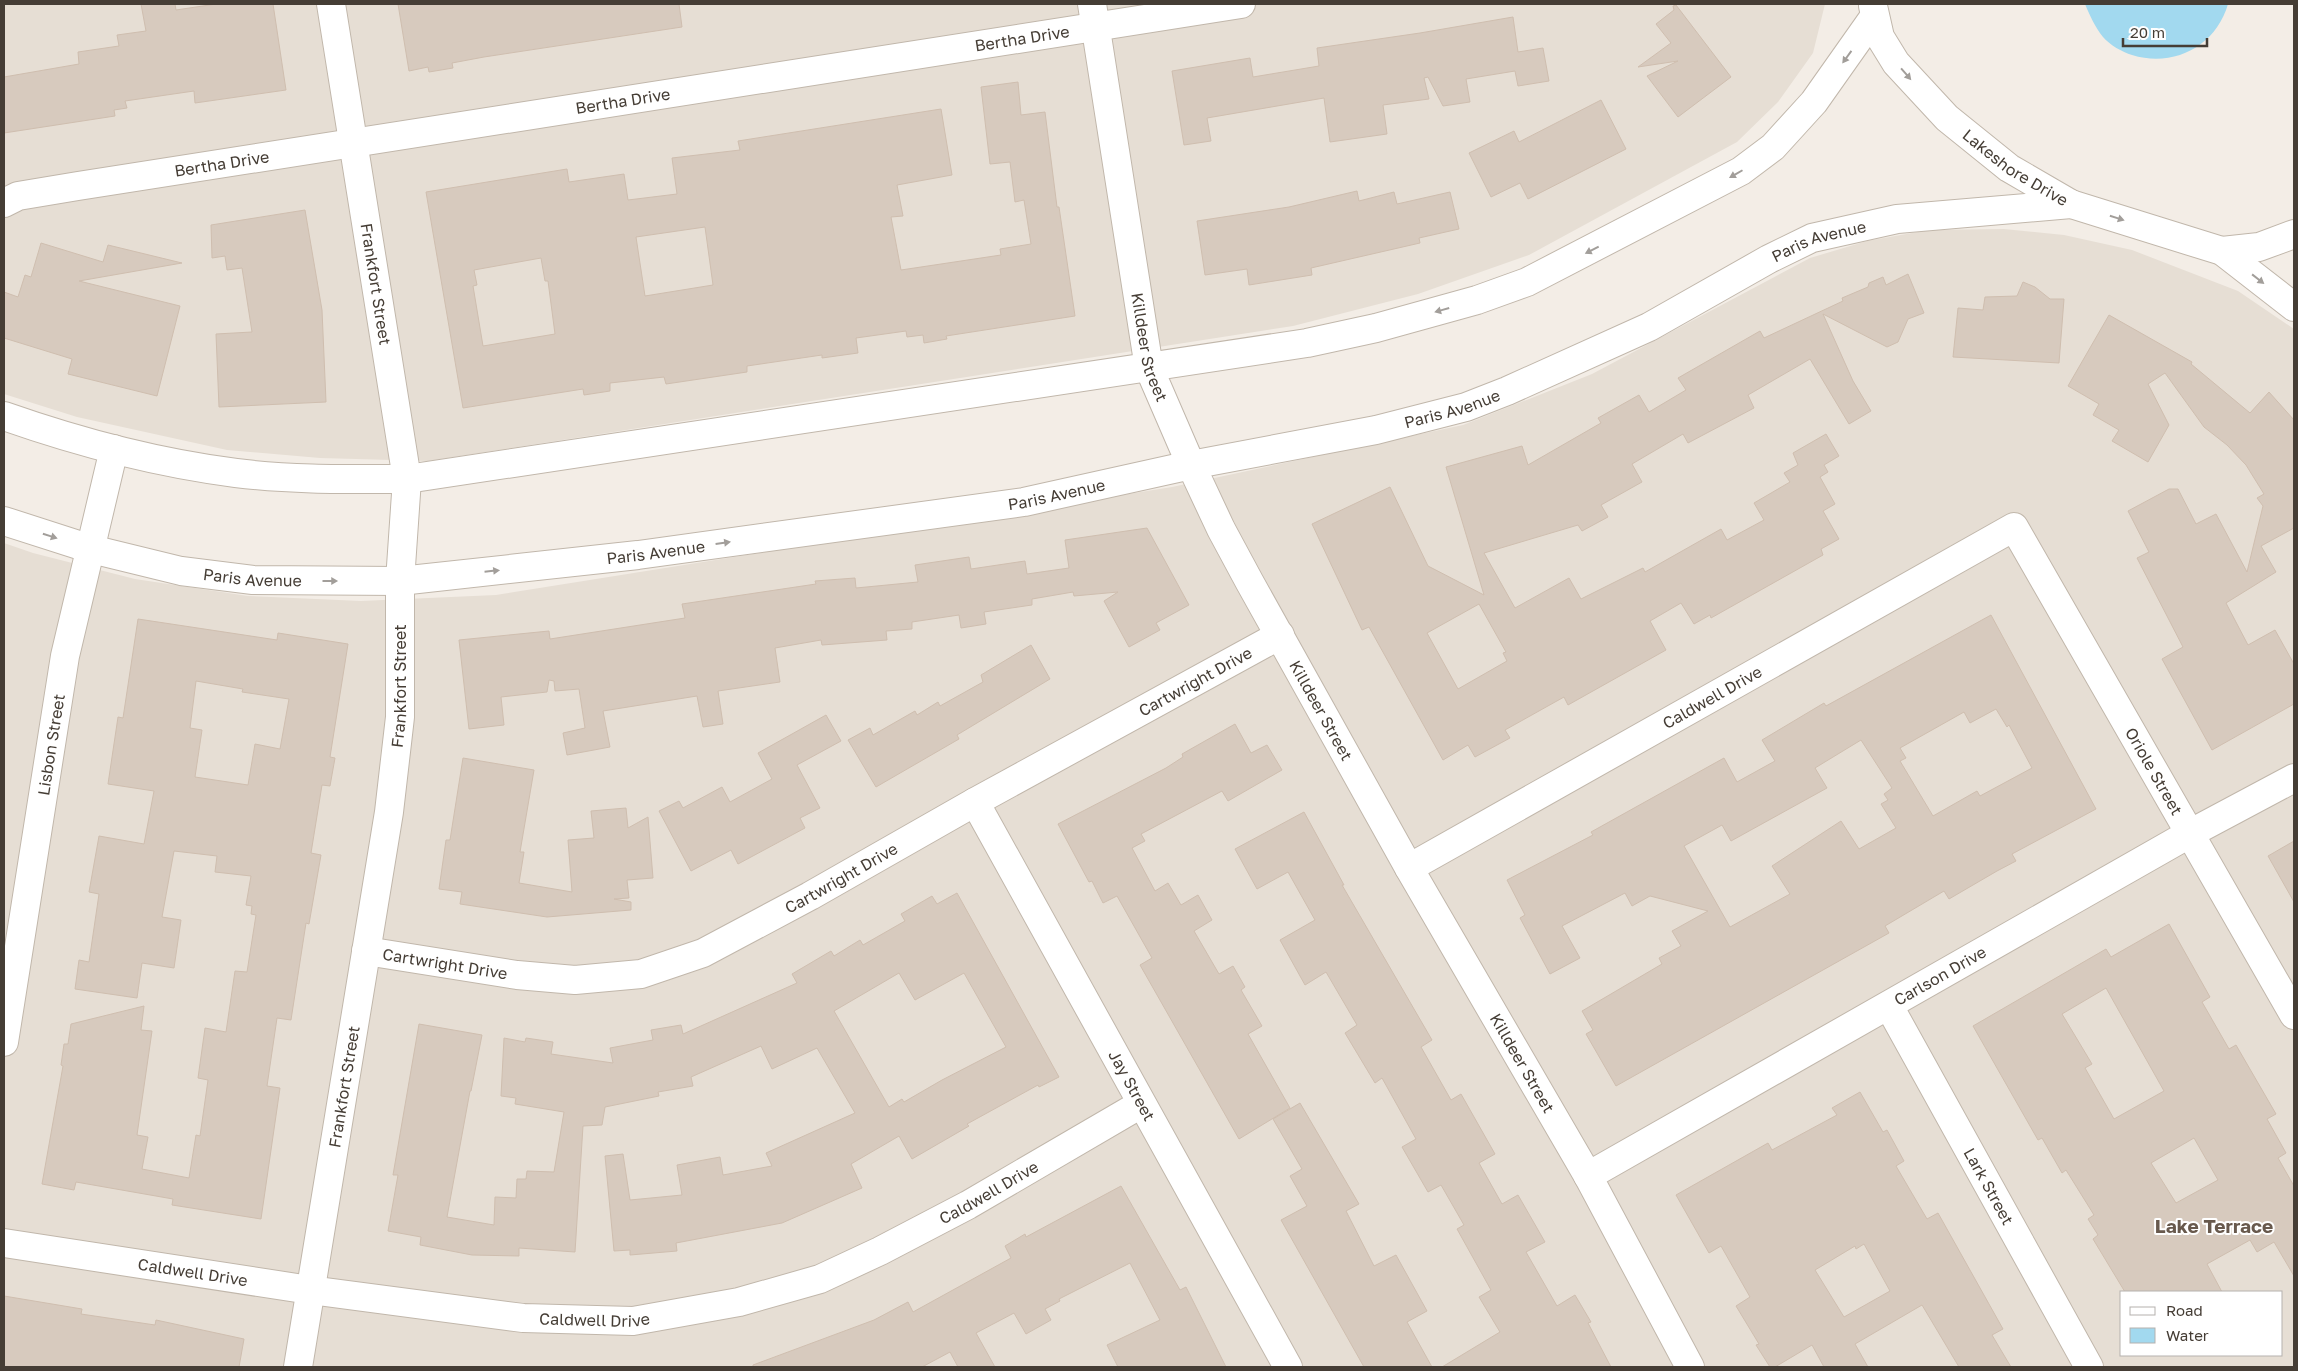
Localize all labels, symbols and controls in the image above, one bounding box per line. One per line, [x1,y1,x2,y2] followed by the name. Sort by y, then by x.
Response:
[2123,15,2207,47] scale bar
[973,21,1071,56] street label: Bertha Drive
[2130,23,2165,41] text: 20 m
[1842,50,1852,64] one-way arrow
[1900,68,1911,80] one-way arrow
[574,83,672,118] street label: Bertha Drive
[1959,125,2072,210] street label: Lakeshore Drive
[173,146,271,181] street label: Bertha Drive
[1729,169,1742,178] one-way arrow
[2110,215,2125,223] one-way arrow
[1768,216,1868,266] street label: Paris Avenue
[356,222,396,346] street label: Frankfort Street
[1585,246,1599,254] one-way arrow
[2251,274,2265,284] one-way arrow
[1127,291,1172,404] street label: Killdeer Street
[1434,306,1449,314] one-way arrow
[1402,385,1503,432] street label: Paris Avenue
[1007,474,1107,514] street label: Paris Avenue
[43,532,58,540] one-way arrow
[606,536,706,568] street label: Paris Avenue
[715,539,731,547] one-way arrow
[202,564,302,590] street label: Paris Avenue
[484,567,500,575] one-way arrow
[322,577,338,585] one-way arrow
[387,624,410,749] street label: Frankfort Street
[1135,642,1255,721] street label: Cartwright Drive
[1285,657,1357,764] street label: Killdeer Street
[1659,661,1765,733] street label: Caldwell Drive
[33,692,69,797] street label: Lisbon Street
[2121,724,2187,819] street label: Oriole Street
[781,838,901,918] street label: Cartwright Drive
[1890,942,1990,1010] street label: Carlson Drive
[381,944,509,983] street label: Cartwright Drive
[1486,1010,1559,1116] street label: Killdeer Street
[324,1024,364,1149] street label: Frankfort Street
[1104,1046,1160,1124] street label: Jay Street
[1959,1144,2018,1228] street label: Lark Street
[936,1156,1042,1228] street label: Caldwell Drive
[2155,1214,2273,1237] district label: Lake Terrace
[137,1254,249,1290] street label: Caldwell Drive
[2120,1291,2283,1356] legend
[2166,1301,2203,1319] text: Road
[539,1308,651,1331] street label: Caldwell Drive
[2166,1326,2209,1344] text: Water

